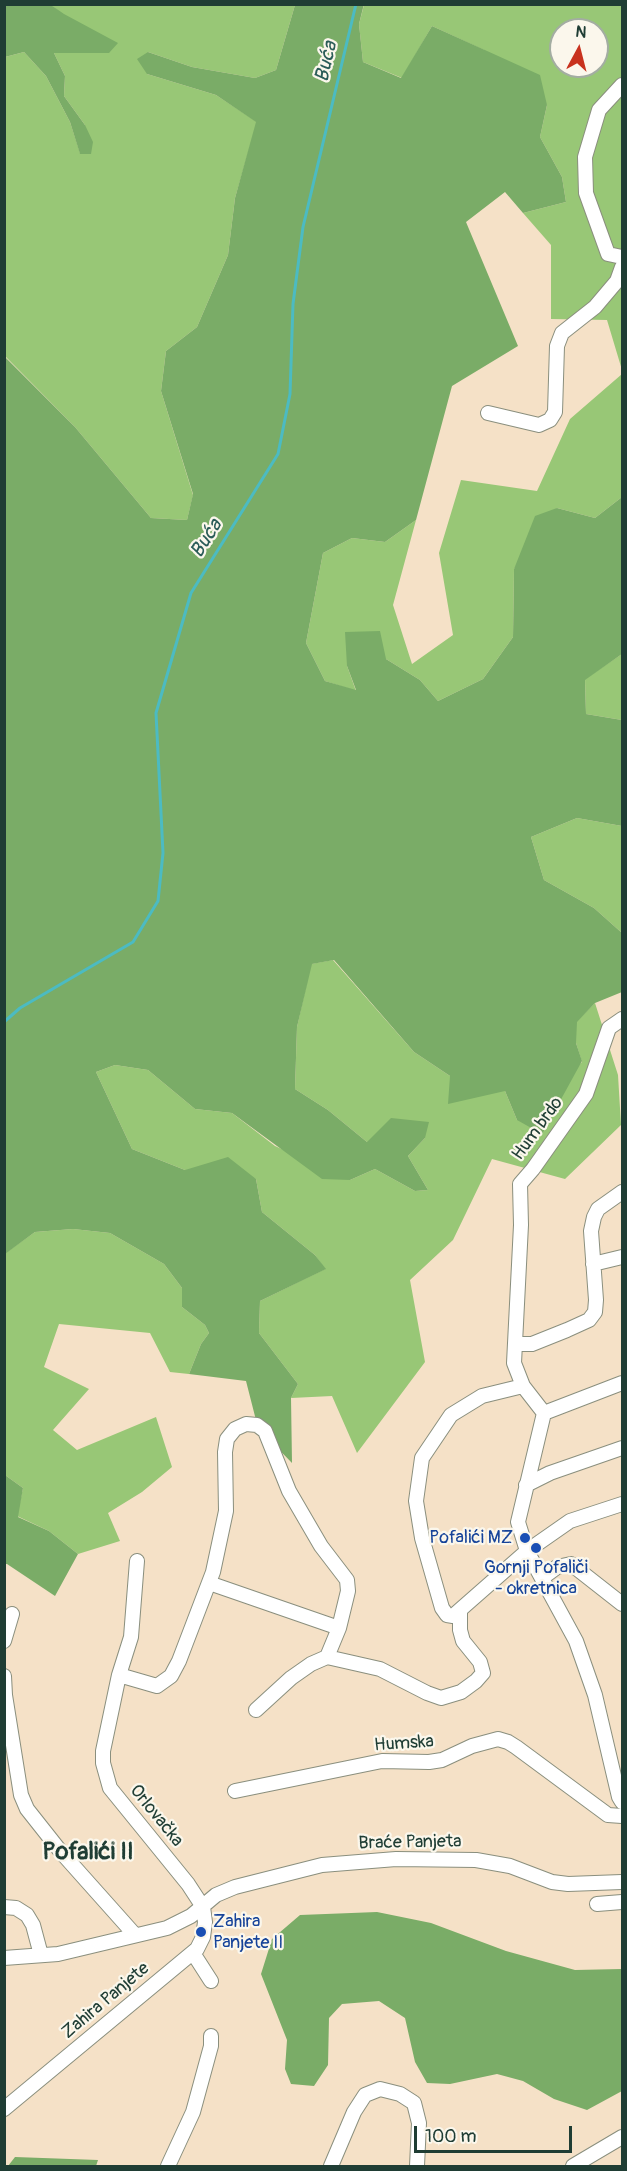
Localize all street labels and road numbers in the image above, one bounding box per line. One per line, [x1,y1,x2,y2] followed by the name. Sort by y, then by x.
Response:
[508,1093,568,1165] street label: Hum brdo
[374,1731,434,1757] street label: Humska
[124,1781,188,1851] street label: Orlovačka
[358,1831,462,1855] street label: Braće Panjeta
[58,1958,154,2044] street label: Zahira Panjete

